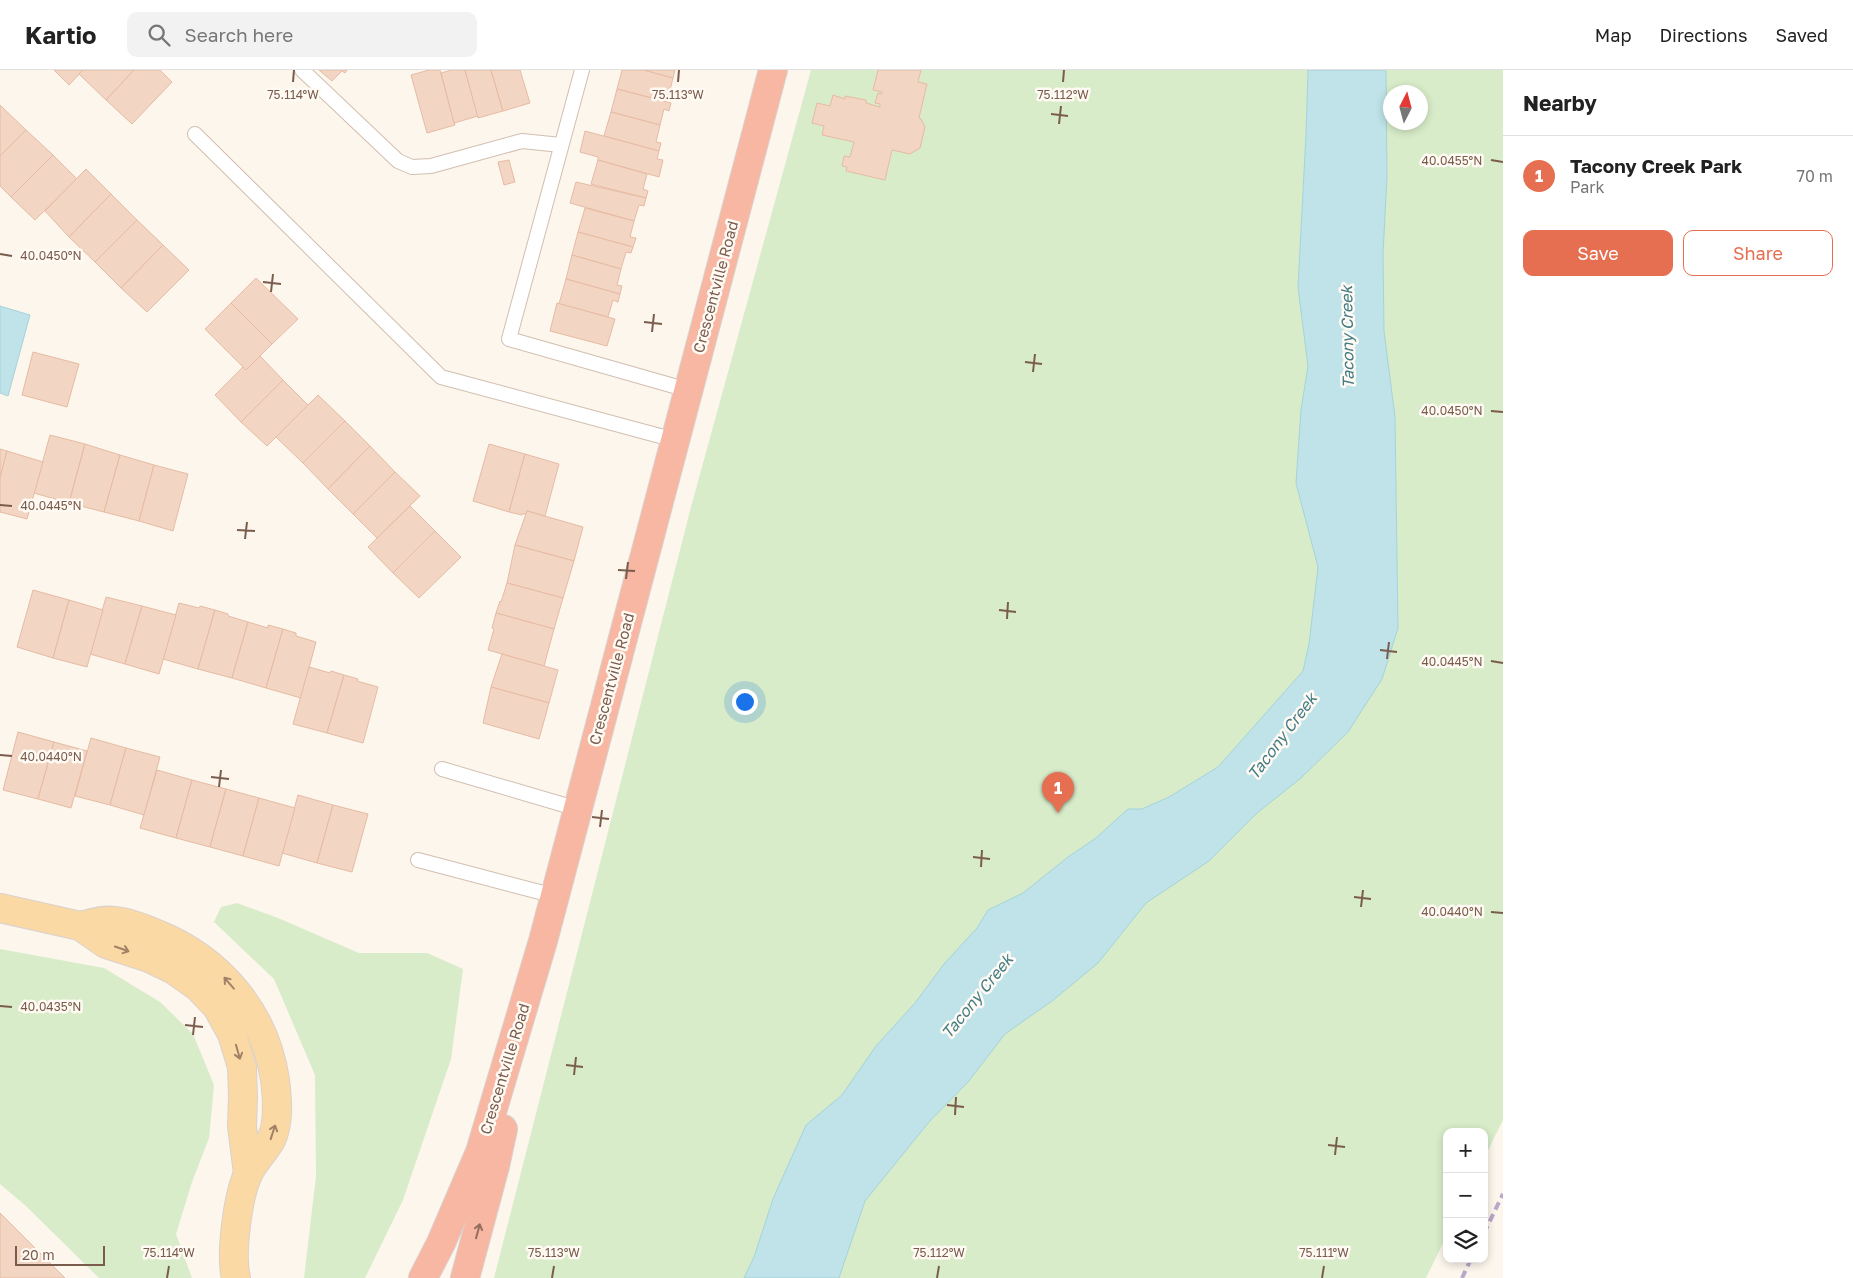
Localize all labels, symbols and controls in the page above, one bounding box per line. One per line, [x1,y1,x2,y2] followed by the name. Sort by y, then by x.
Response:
[127,12,477,57] search box
[25,20,97,49] text: Kartio
[145,21,173,49] icon: search
[185,23,293,46] text: Search here
[1595,24,1631,46] text: Map
[1659,24,1747,46] text: Directions
[1775,24,1828,46] text: Saved
[1383,85,1428,130] north arrow
[267,87,319,102] text: 75.114°W
[652,87,704,102] text: 75.113°W
[1037,87,1089,102] text: 75.112°W
[1523,90,1597,116] text: Nearby
[1422,153,1482,168] text: 40.0455°N
[1570,154,1742,177] text: Tacony Creek Park
[1535,166,1543,186] text: 1
[1796,166,1833,186] text: 70 m
[1570,177,1605,197] text: Park
[689,219,741,355] street label: Crescentville Road
[1523,230,1673,276] button: Save
[1683,230,1833,276] button: Share
[20,248,82,263] text: 40.0450°N
[1336,283,1358,389] water label: Tacony Creek
[1421,403,1483,418] text: 40.0450°N
[20,498,82,513] text: 40.0445°N
[585,611,637,747] street label: Crescentville Road
[1421,654,1483,669] text: 40.0445°N
[1243,687,1322,783] water label: Tacony Creek
[732,689,758,715] your location
[20,749,82,764] text: 40.0440°N
[1042,772,1074,813] pin: 1
[1421,904,1483,919] text: 40.0440°N
[114,945,130,954] one-way arrow
[937,948,1018,1042] water label: Tacony Creek
[224,977,235,990] one-way arrow
[21,999,81,1014] text: 40.0435°N
[476,1001,533,1136] street label: Crescentville Road
[233,1044,243,1060] one-way arrow
[268,1124,278,1140] one-way arrow
[1443,1128,1488,1263] map controls
[1443,1128,1488,1173] button: +
[1443,1173,1488,1218] button: −
[1443,1218,1488,1263] button: layers
[473,1223,483,1239] one-way arrow
[15,1243,105,1266] scale bar
[143,1245,195,1260] text: 75.114°W
[528,1245,580,1260] text: 75.113°W
[913,1245,965,1260] text: 75.112°W
[1299,1245,1349,1260] text: 75.111°W
[22,1246,55,1263] text: 20 m

